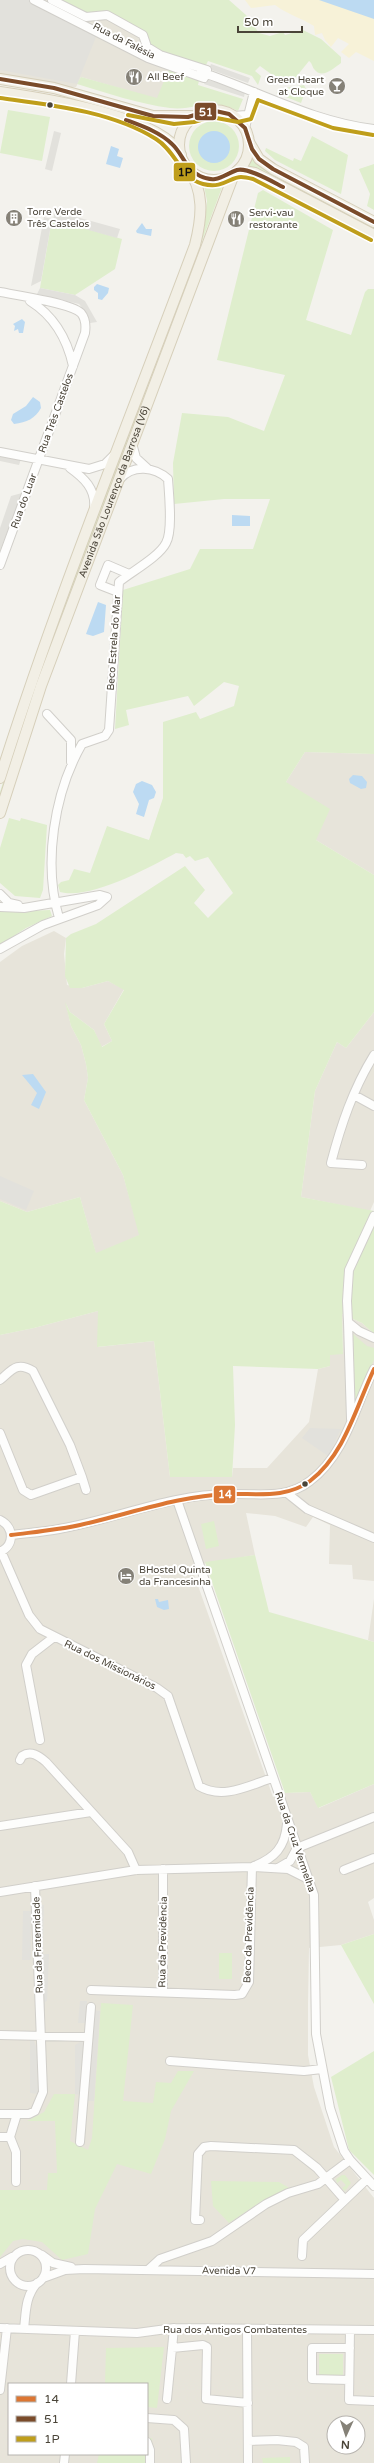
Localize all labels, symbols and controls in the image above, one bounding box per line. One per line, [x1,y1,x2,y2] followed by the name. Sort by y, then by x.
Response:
[238,8,302,34] scale bar
[244,15,273,29] text: 50 m
[91,20,157,62] street label: Rua da Falésia
[124,67,144,87] restaurant icon: All Beef
[147,71,184,83] place label: All Beef
[266,74,324,98] place label: Green Heart at Cloque
[327,76,347,96] bar icon: Green Heart at Cloque
[45,100,55,110] unlabelled marker
[194,102,217,121] line badge: 51
[199,106,213,119] text: 51
[173,162,196,182] line badge: 1P
[178,166,193,179] text: 1P
[27,206,90,230] place label: Torre Verde Três Castelos
[249,207,298,231] place label: Servi-vau restorante
[4,208,24,228] building icon: Torre Verde Três Castelos
[226,209,246,229] restaurant icon: Servi-vau restorante
[36,371,76,454] street label: Rua Três Castelos
[76,404,152,579] street label: Avenida São Lourenço da Barrosa (V6)
[8,472,40,530] street label: Rua do Luar
[105,595,123,691] street label: Beco Estrela do Mar
[300,1479,310,1489] unlabelled marker
[213,1485,236,1504] line badge: 14
[218,1488,232,1501] text: 14
[139,1564,211,1588] place label: BHostel Quinta da Francesinha
[116,1566,136,1586] hotel icon: BHostel Quinta da Francesinha
[62,1638,158,1692] street label: Rua dos Missionários
[272,1790,318,1894] street label: Rua da Cruz Vermelha
[241,1887,257,1983] street label: Beco da Previdência
[30,1896,46,1994] street label: Rua da Fraternidade
[156,1896,170,1988] street label: Rua da Previdência
[202,2265,256,2277] street label: Avenida V7
[163,2324,307,2336] street label: Rua dos Antigos Combatentes
[8,2383,148,2455] legend
[44,2392,60,2406] text: 14
[44,2412,59,2426] text: 51
[326,2415,366,2455] north arrow
[44,2432,60,2446] text: 1P
[341,2438,350,2451] text: N

